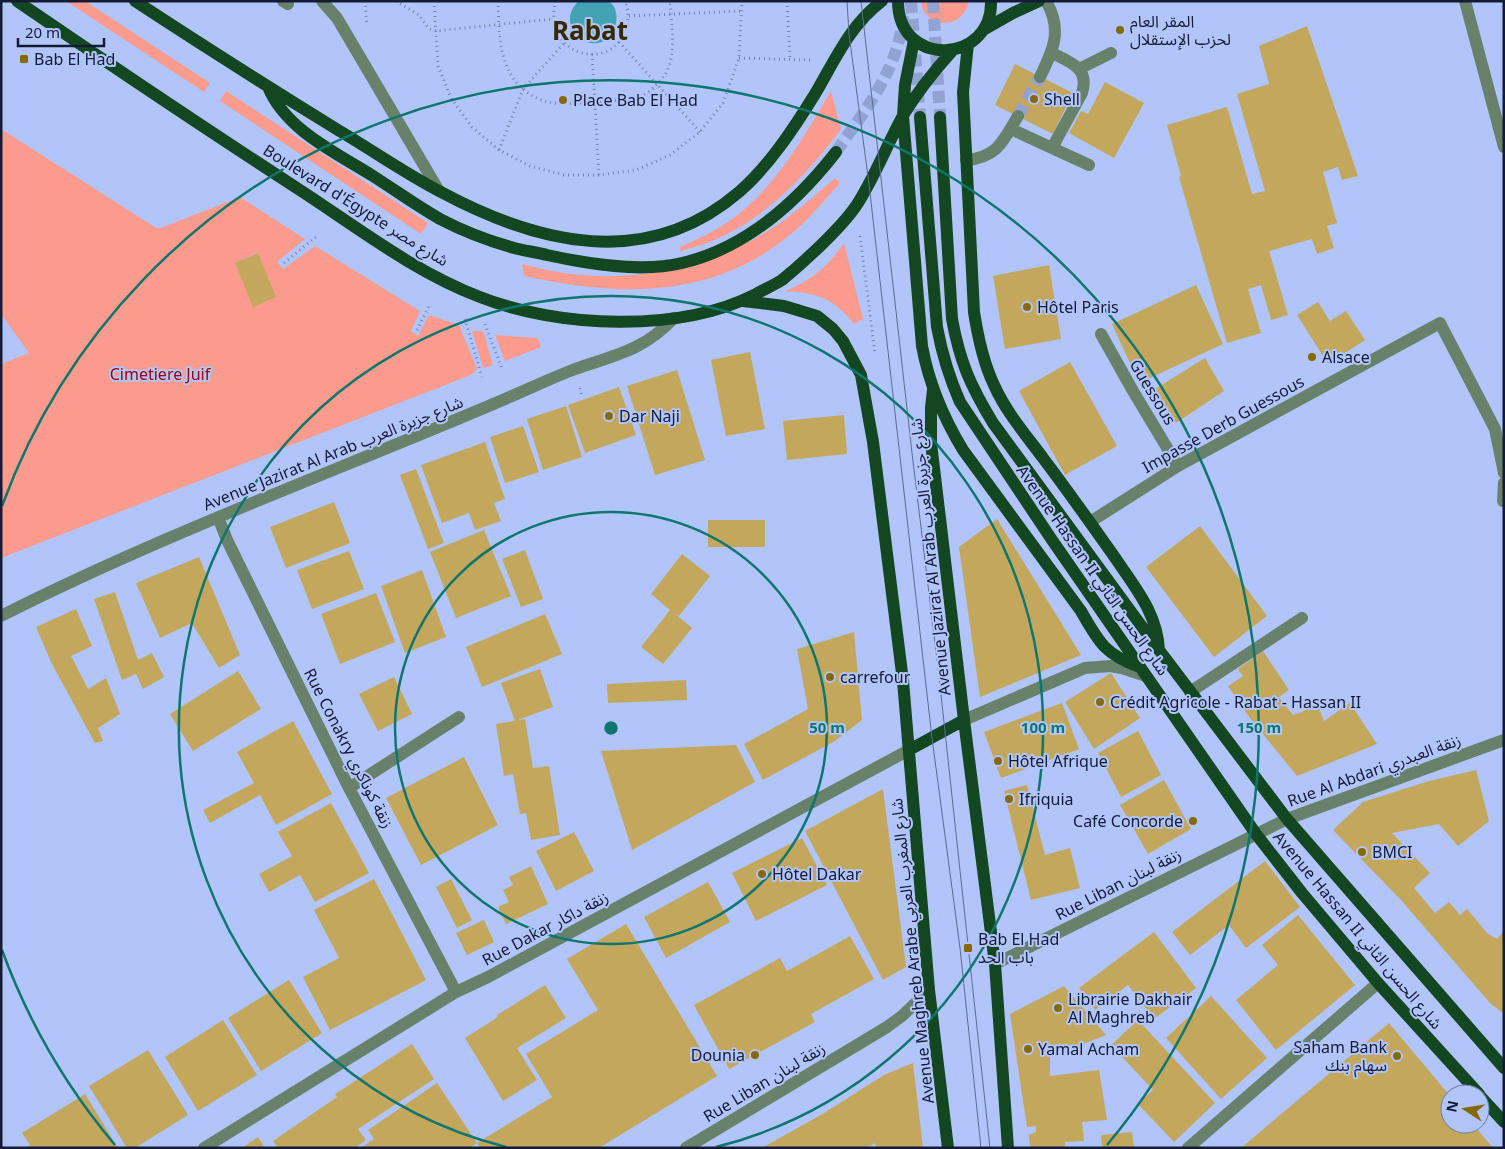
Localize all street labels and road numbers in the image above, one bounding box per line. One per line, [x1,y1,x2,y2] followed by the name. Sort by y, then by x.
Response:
[258,139,453,273] street label: Boulevard d'Égypte شارع مصر
[1125,355,1181,429] street label: Guessous
[1138,370,1308,478] street label: Impasse Derb Guessous
[200,391,467,517] street label: Avenue Jazirat Al Arab شارع جزيرة العرب
[904,417,958,697] street label: Avenue Jazirat Al Arab شارع جزيرة العرب
[1010,460,1174,681] street label: Avenue Hassan II شارع الحسن الثاني
[298,664,399,833] street label: Rue Conakry زنقة كوناكري
[1284,728,1464,813] street label: Rue Al Abdari زنقة العبدري
[885,797,941,1105] street label: Avenue Maghreb Arabe شارع المغرب العربي
[1267,826,1447,1035] street label: Avenue Hassan II شارع الحسن الثاني
[1051,843,1185,925] street label: Rue Liban زنقة لبنان
[478,885,612,971] street label: Rue Dakar زنقة داكار
[699,1037,829,1127] street label: Rue Liban زنقة لبنان

